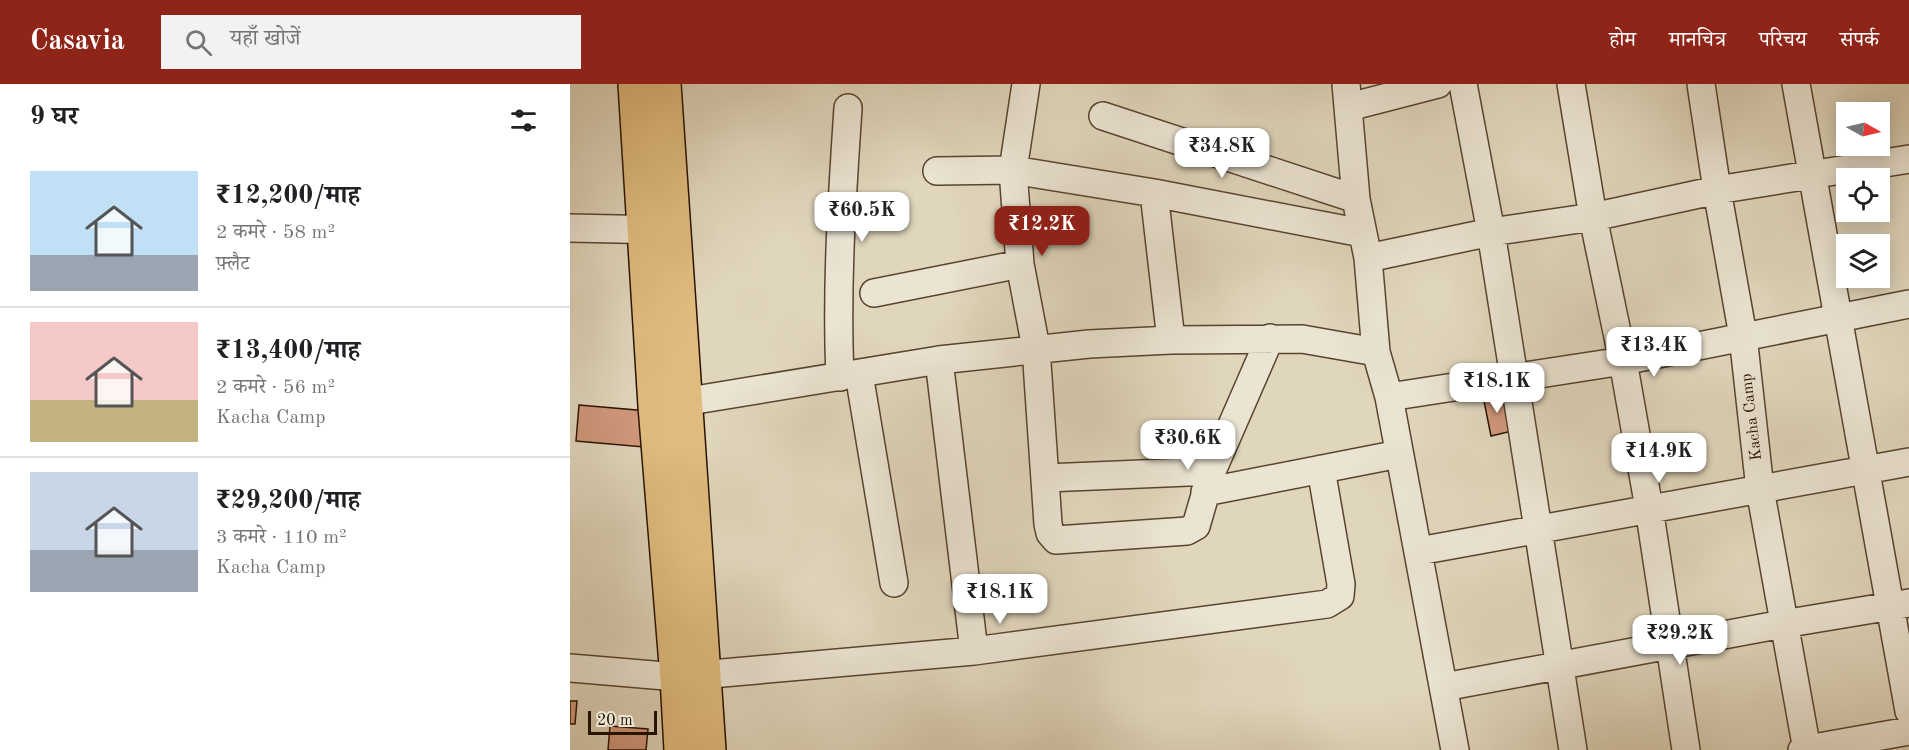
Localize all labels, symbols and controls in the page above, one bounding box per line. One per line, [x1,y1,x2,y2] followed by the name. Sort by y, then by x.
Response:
[161,15,581,69] search box
[182,26,215,59] icon: search
[30,28,125,56] text: Casavia
[230,28,301,50] text: यहाँ खोजें
[1609,30,1636,51] text: होम
[1669,30,1726,51] text: मानचित्र
[1759,30,1807,51] text: परिचय
[1840,30,1879,51] text: संपर्क
[1836,102,1890,156] north arrow
[1836,102,1890,288] map controls
[30,104,78,130] text: 9 घर
[507,104,540,137] icon: filters
[1173,128,1271,179] pin: ₹34.8K
[1188,137,1256,157] text: ₹34.8K
[1836,168,1890,222] button: locate
[216,183,360,209] text: ₹12,200/माह
[813,192,911,243] pin: ₹60.5K
[78,195,150,267] icon: home
[828,201,896,221] text: ₹60.5K
[993,206,1091,257] pin: ₹12.2K
[1008,215,1076,235] text: ₹12.2K
[216,223,335,243] text: 2 कमरे · 58 m²
[1836,234,1890,288] button: layers
[216,255,249,275] text: फ़्लैट
[1605,327,1703,378] pin: ₹13.4K
[1620,336,1688,356] text: ₹13.4K
[216,338,360,364] text: ₹13,400/माह
[78,346,150,418] icon: home
[1448,363,1546,414] pin: ₹18.1K
[1463,372,1531,392] text: ₹18.1K
[1739,373,1765,461] street label: Kacha Camp
[216,378,335,398] text: 2 कमरे · 56 m²
[216,408,326,428] text: Kacha Camp
[1139,420,1237,471] pin: ₹30.6K
[1154,429,1222,449] text: ₹30.6K
[1610,433,1708,484] pin: ₹14.9K
[1625,442,1693,462] text: ₹14.9K
[216,488,360,514] text: ₹29,200/माह
[78,496,150,568] icon: home
[216,528,347,548] text: 3 कमरे · 110 m²
[216,558,326,578] text: Kacha Camp
[951,574,1049,625] pin: ₹18.1K
[966,583,1034,603] text: ₹18.1K
[1631,615,1729,666] pin: ₹29.2K
[1646,624,1714,644] text: ₹29.2K
[588,708,657,736] scale bar
[597,713,633,729] text: 20 m

